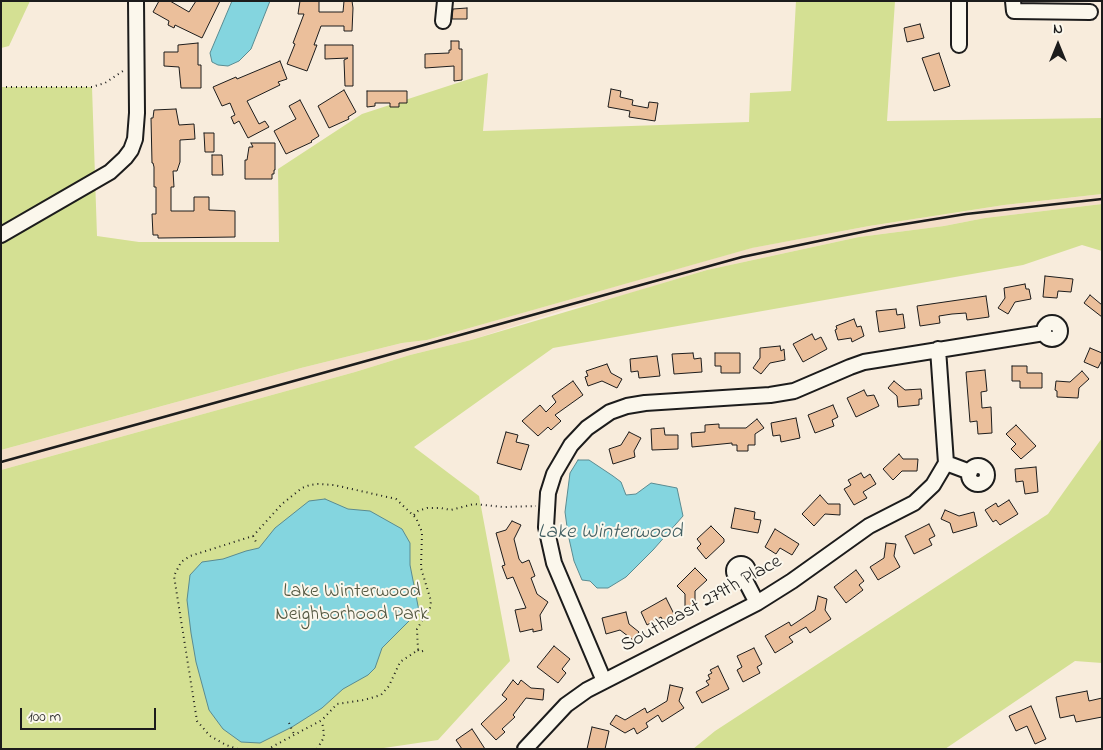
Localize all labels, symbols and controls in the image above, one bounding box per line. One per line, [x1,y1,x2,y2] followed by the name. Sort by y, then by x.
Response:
[1053,19,1063,40] text: N
[1033,20,1083,70] north arrow
[538,521,682,547] water label: Lake Winterwood
[617,551,787,659] street label: Southeast 279th Place
[275,581,429,628] park label: Lake Winterwood Neighborhood Park
[22,698,159,730] scale bar
[28,706,61,728] text: 100 m

